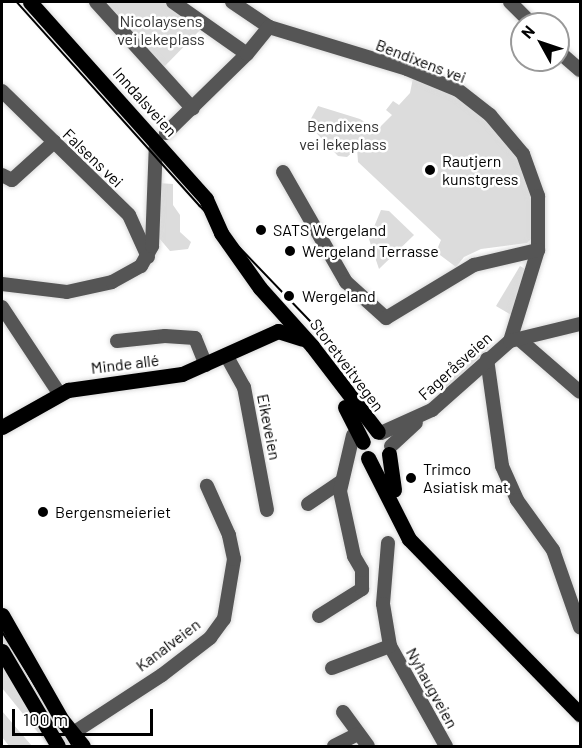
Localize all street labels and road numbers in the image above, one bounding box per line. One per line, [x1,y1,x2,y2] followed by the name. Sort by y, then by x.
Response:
[373,35,469,87] street label: Bendixens vei
[109,64,181,140] street label: Inndalsveien
[59,125,127,191] street label: Falsens vei
[306,315,388,415] street label: Storetveitvegen
[414,328,496,404] street label: Fageråsveien
[90,350,160,378] street label: Minde allé
[253,392,285,462] street label: Eikeveien
[132,615,204,675] street label: Kanalveien
[402,644,462,732] street label: Nyhaugveien

